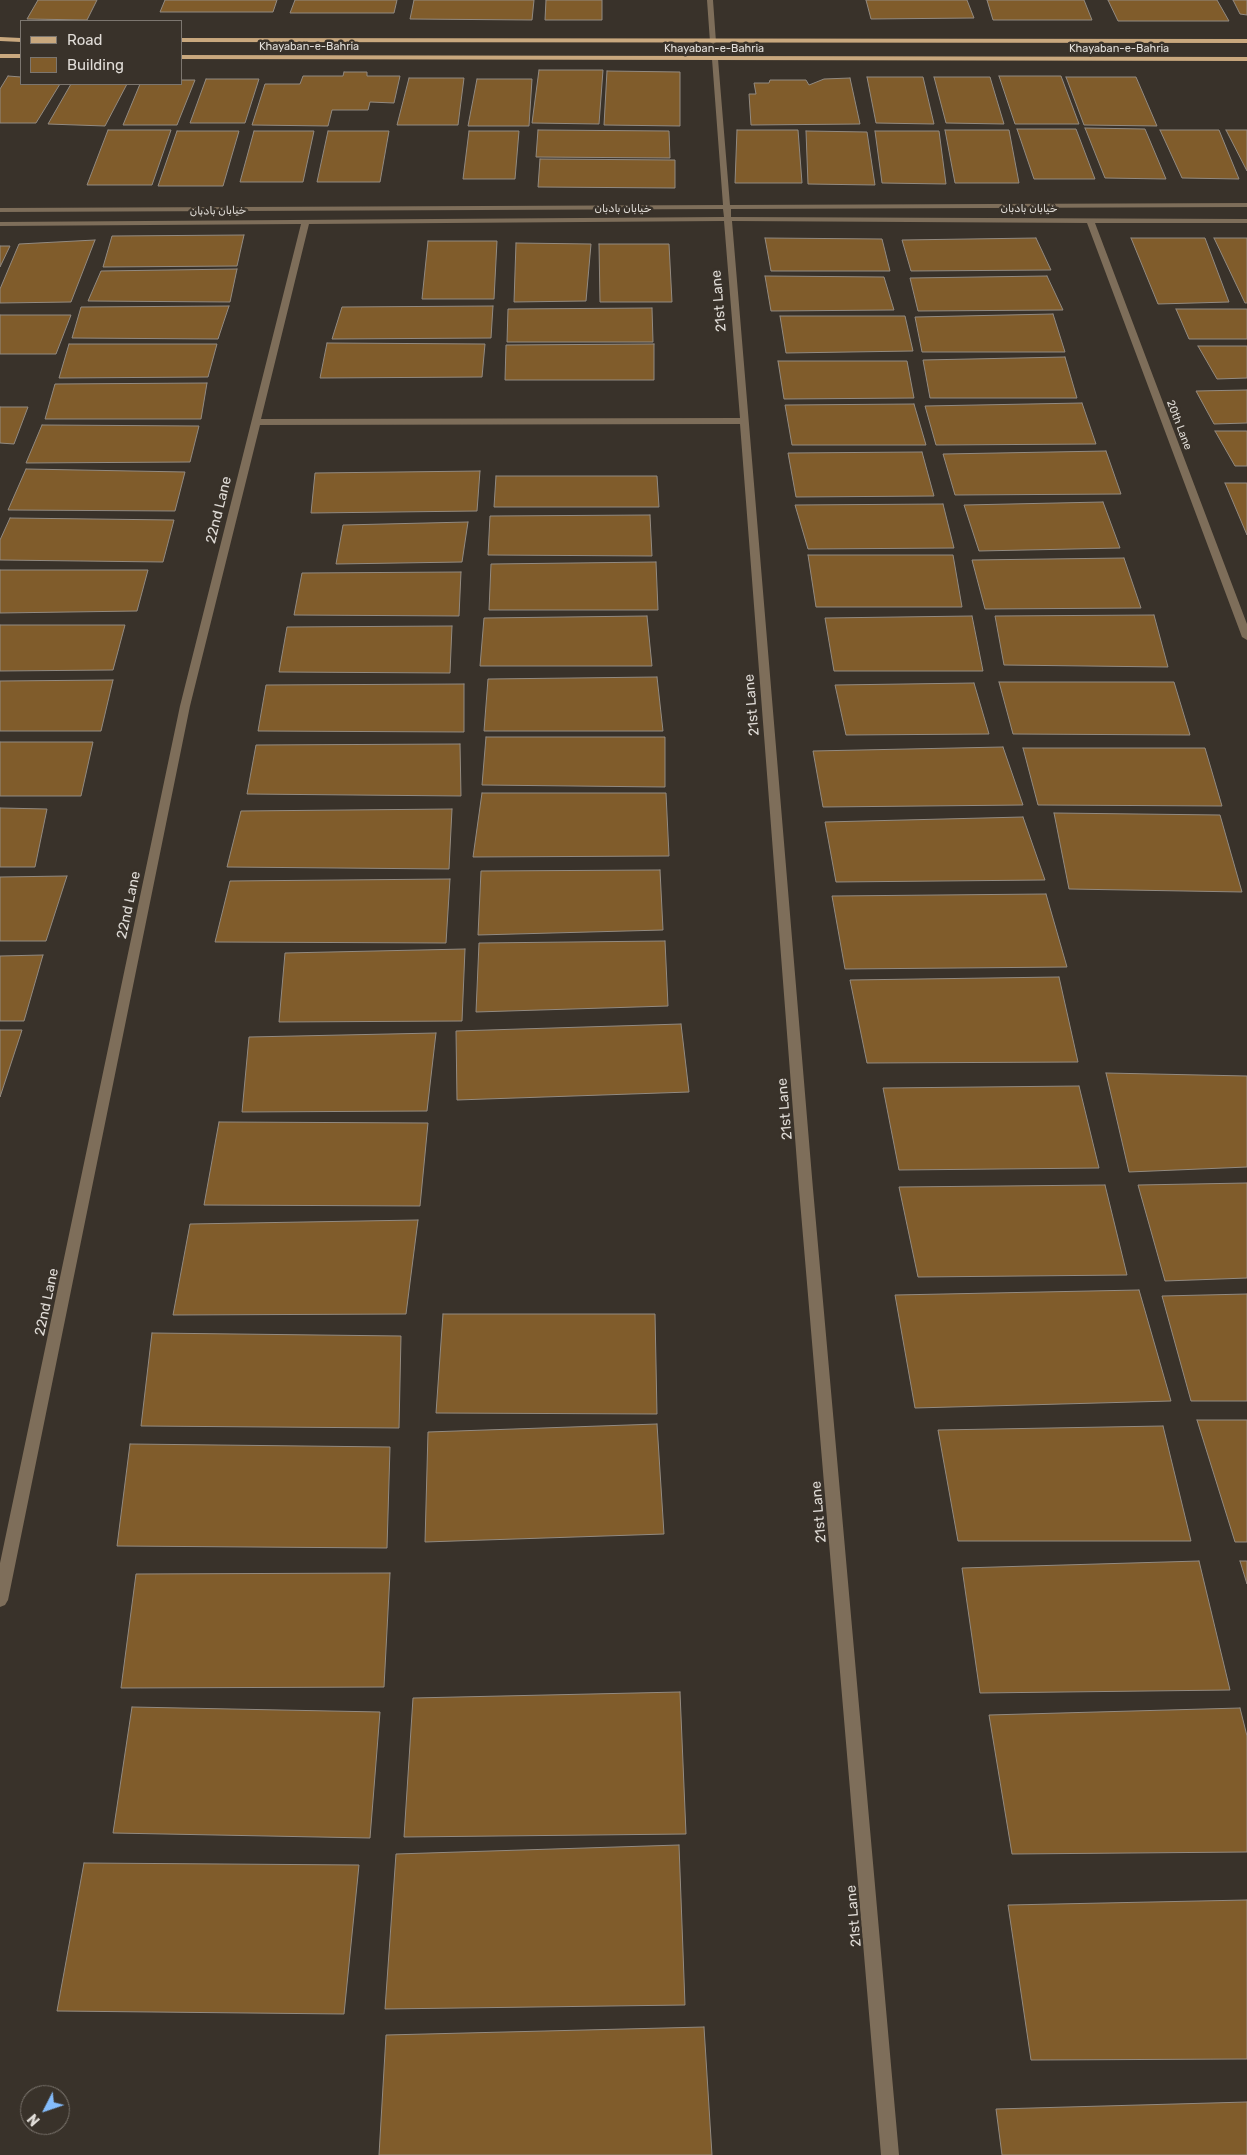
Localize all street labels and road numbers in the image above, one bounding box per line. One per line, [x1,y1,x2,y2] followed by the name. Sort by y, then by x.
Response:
[259,40,359,54] street label: Khayaban-e-Bahria
[664,42,764,56] street label: Khayaban-e-Bahria
[1069,42,1169,56] street label: Khayaban-e-Bahria
[595,202,651,216] street label: خیابان بادبان
[1001,202,1057,216] street label: خیابان بادبان
[190,204,246,218] street label: خیابان بادبان
[708,269,730,333] street label: 21st Lane
[1163,398,1195,452] street label: 20th Lane
[203,475,235,545] street label: 22nd Lane
[741,673,763,737] street label: 21st Lane
[114,870,144,940] street label: 22nd Lane
[774,1077,796,1141] street label: 21st Lane
[32,1267,62,1337] street label: 22nd Lane
[808,1480,830,1544] street label: 21st Lane
[843,1884,865,1948] street label: 21st Lane

